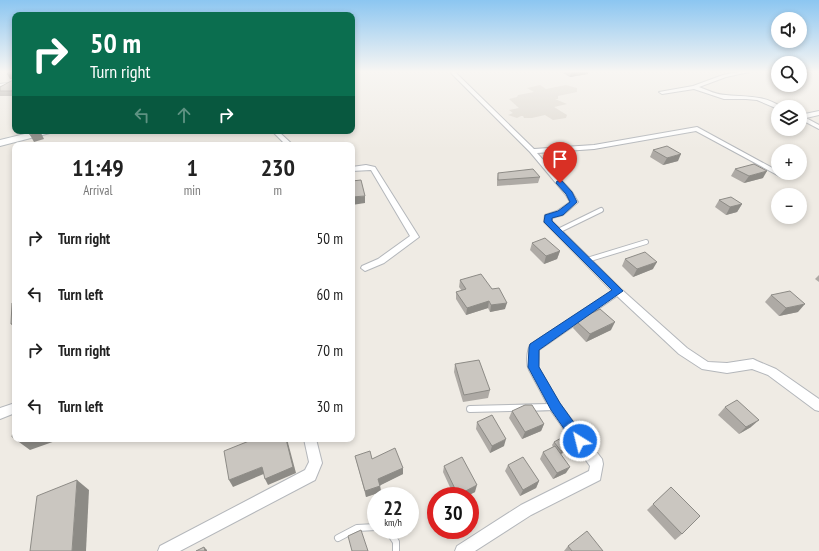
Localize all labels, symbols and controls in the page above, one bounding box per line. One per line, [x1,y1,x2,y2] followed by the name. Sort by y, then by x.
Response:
[771,12,807,224] map controls
[771,12,807,48] button: sound
[90,24,141,61] text: 50 m
[24,28,76,80] icon: right
[771,56,807,92] button: search
[90,60,150,83] text: Turn right
[771,100,807,136] button: layers
[131,104,153,126] icon: left
[173,104,195,126] icon: ahead
[215,104,237,126] icon: right
[543,142,577,183] pin
[771,144,807,180] button: +
[549,148,571,170] icon: arrive
[72,152,124,183] text: 11:49
[186,152,198,183] text: 1
[261,152,295,183] text: 230
[83,182,113,199] text: Arrival
[184,182,201,199] text: min
[274,182,282,199] text: m
[771,188,807,224] button: −
[24,227,46,249] icon: right
[58,229,110,248] text: Turn right
[317,229,343,248] text: 50 m
[24,283,46,305] icon: left
[58,285,103,304] text: Turn left
[317,285,343,304] text: 60 m
[24,339,46,361] icon: right
[58,341,110,360] text: Turn right
[317,341,343,360] text: 70 m
[24,395,46,417] icon: left
[58,397,103,416] text: Turn left
[317,397,343,416] text: 30 m
[559,420,601,462] position arrow
[427,487,479,539] speed limit sign: 30
[383,495,403,521] text: 22
[384,516,402,529] text: km/h

